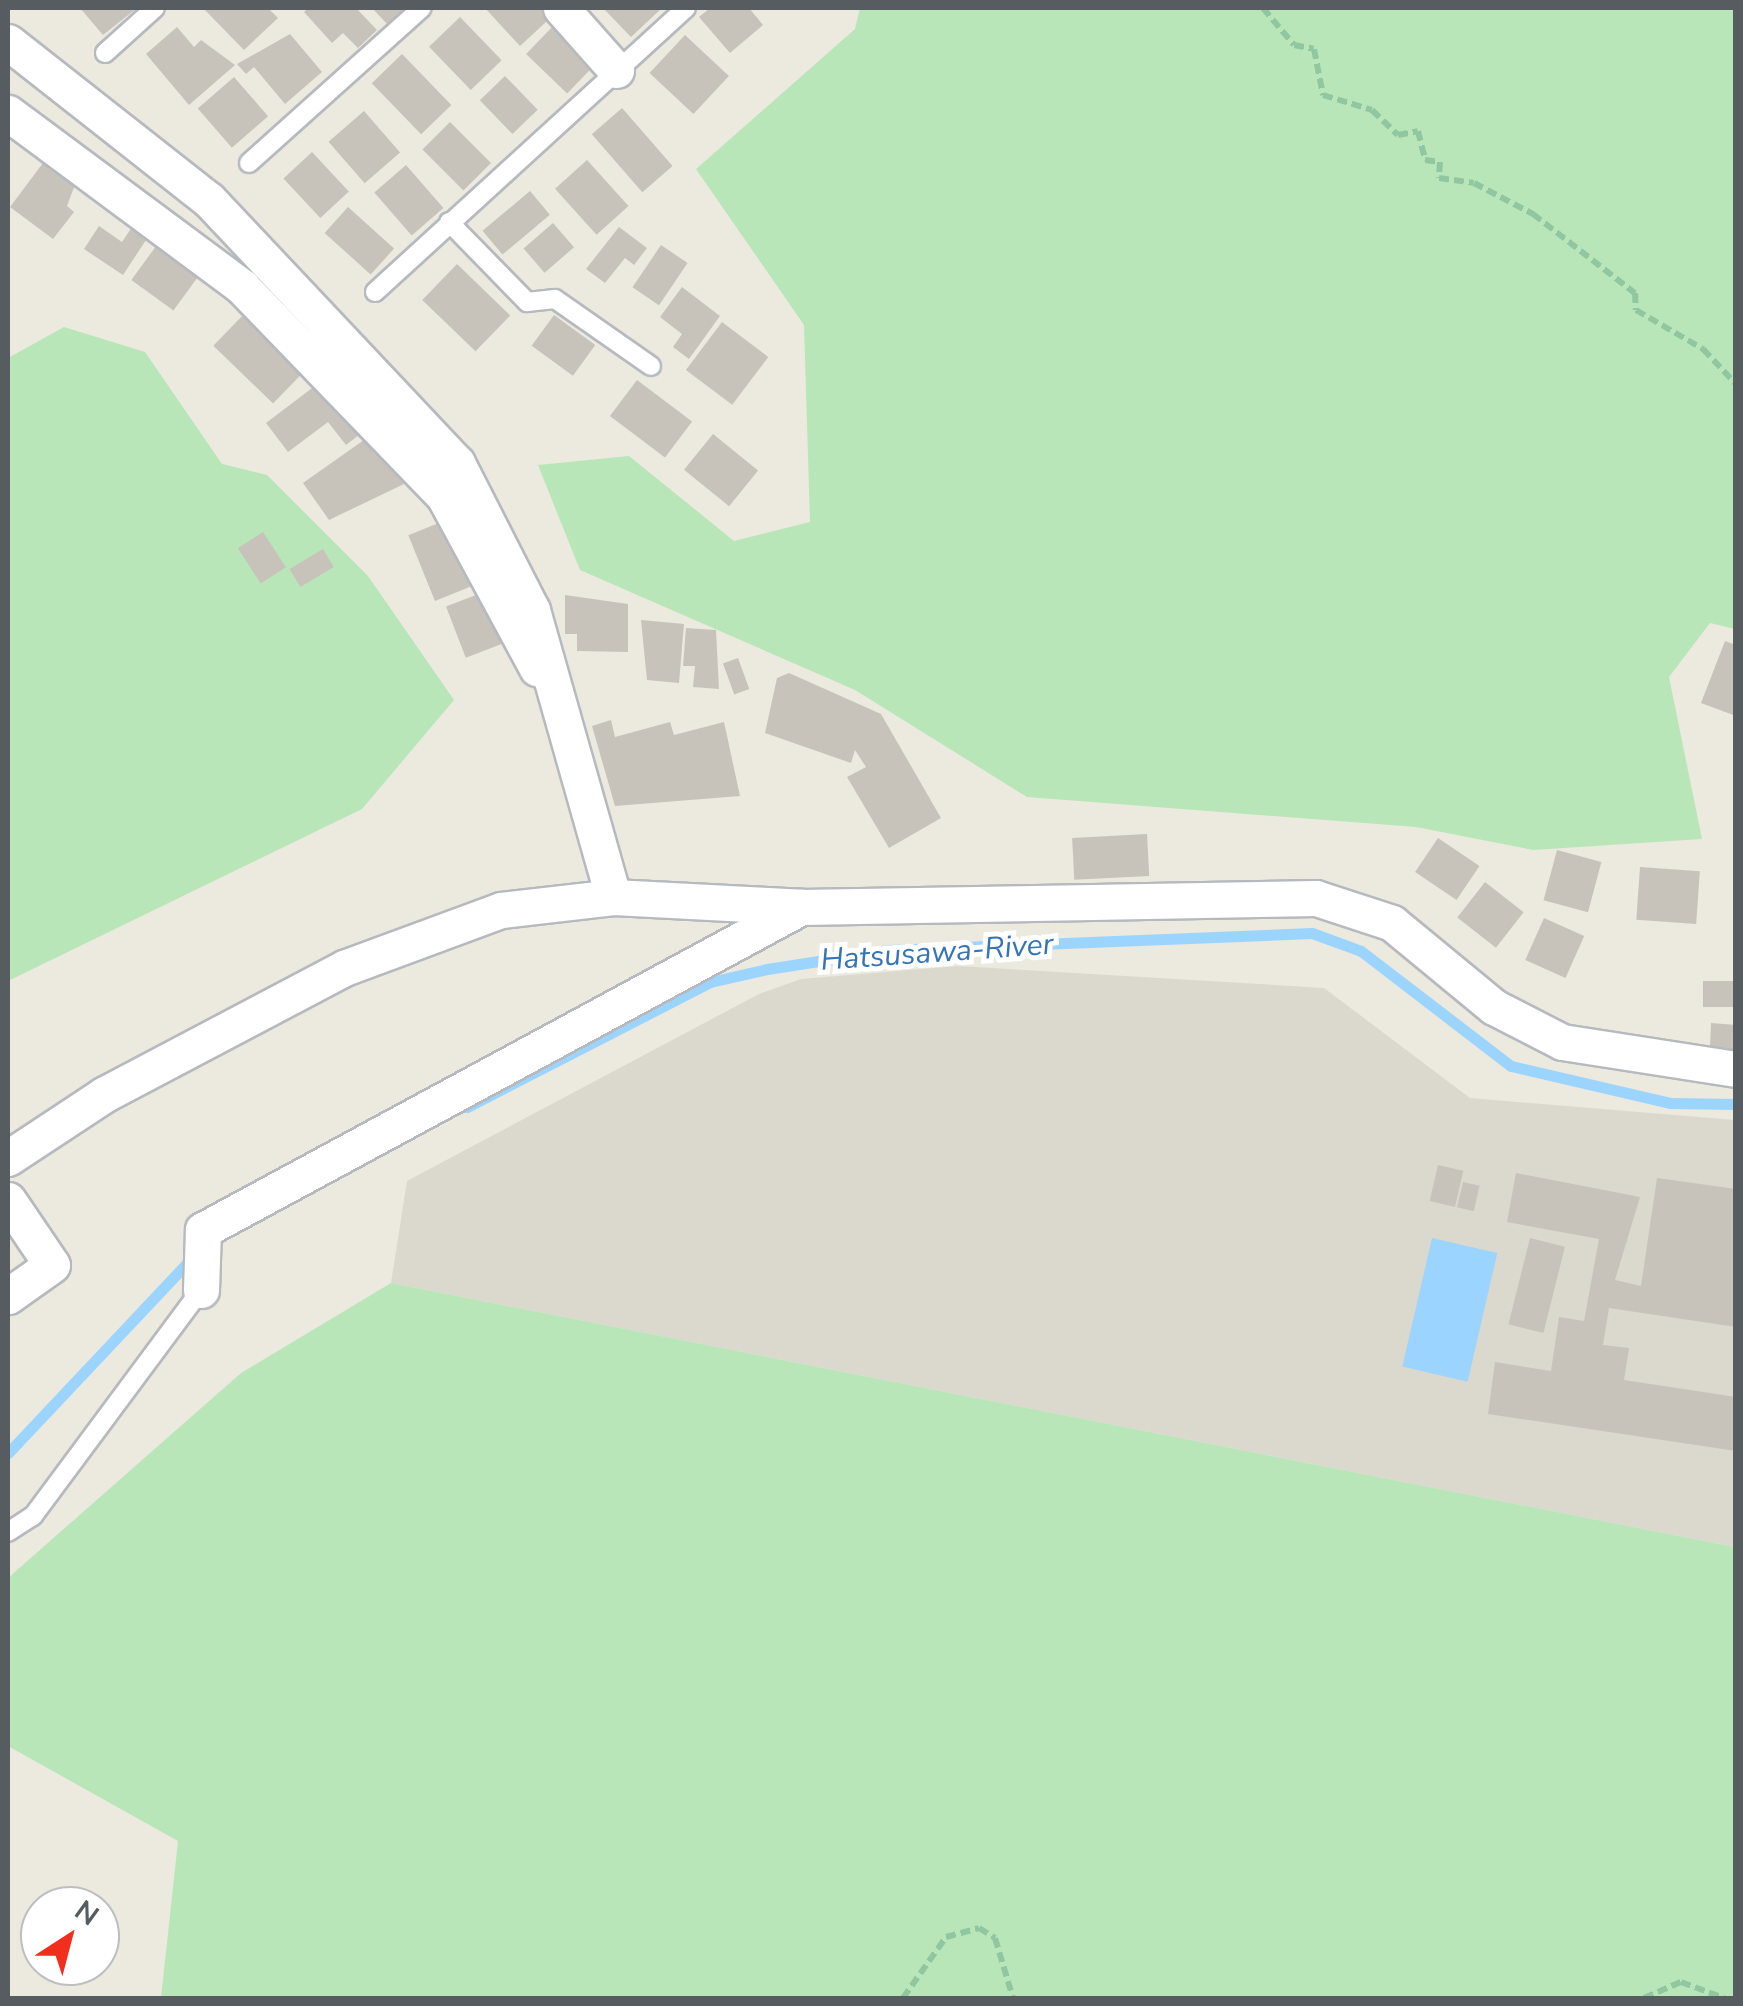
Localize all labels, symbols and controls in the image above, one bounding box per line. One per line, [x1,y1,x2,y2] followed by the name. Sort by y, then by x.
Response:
[819,927,1055,979] water label: Hatsusawa-River
[20,1886,120,1986] north arrow
[67,1892,106,1935] text: N

